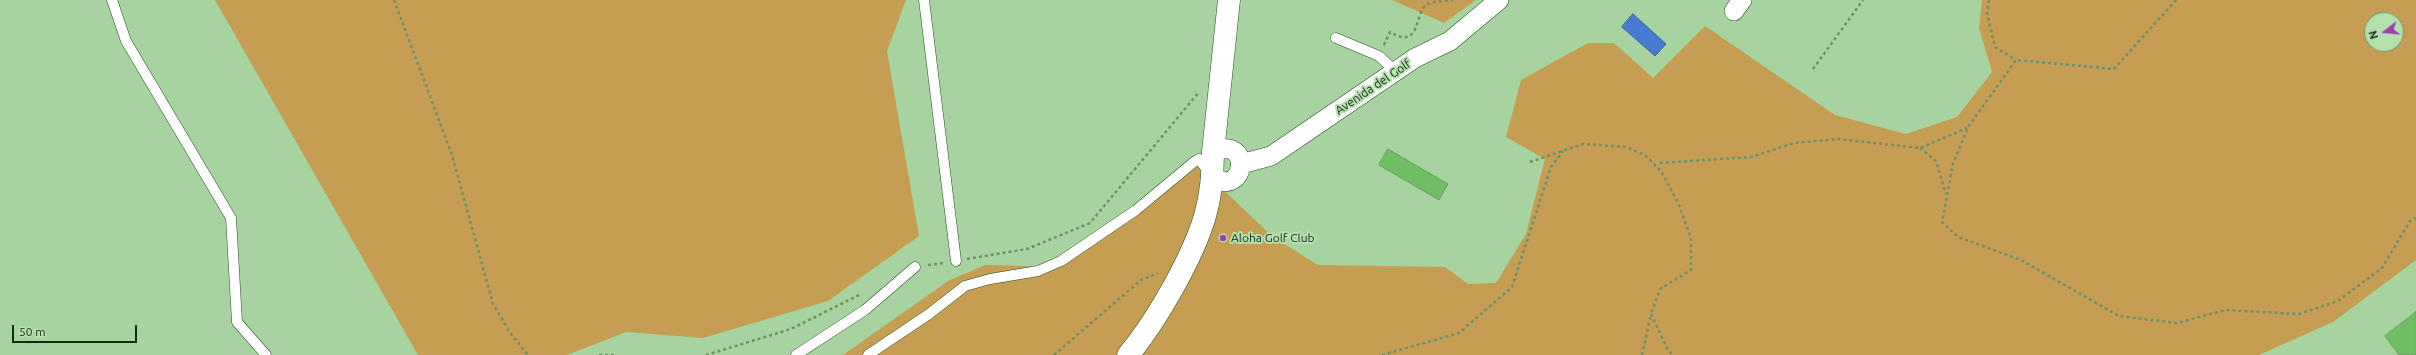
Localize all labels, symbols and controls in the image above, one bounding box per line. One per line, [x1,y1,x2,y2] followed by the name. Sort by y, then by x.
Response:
[2364,12,2404,52] north arrow
[2367,29,2380,41] text: N
[1332,56,1414,118] street label: Avenida del Golf
[1231,231,1315,245] place label: Aloha Golf Club
[1218,233,1228,243] marker: Aloha Golf Club
[14,317,139,343] scale bar
[19,325,46,338] text: 50 m

